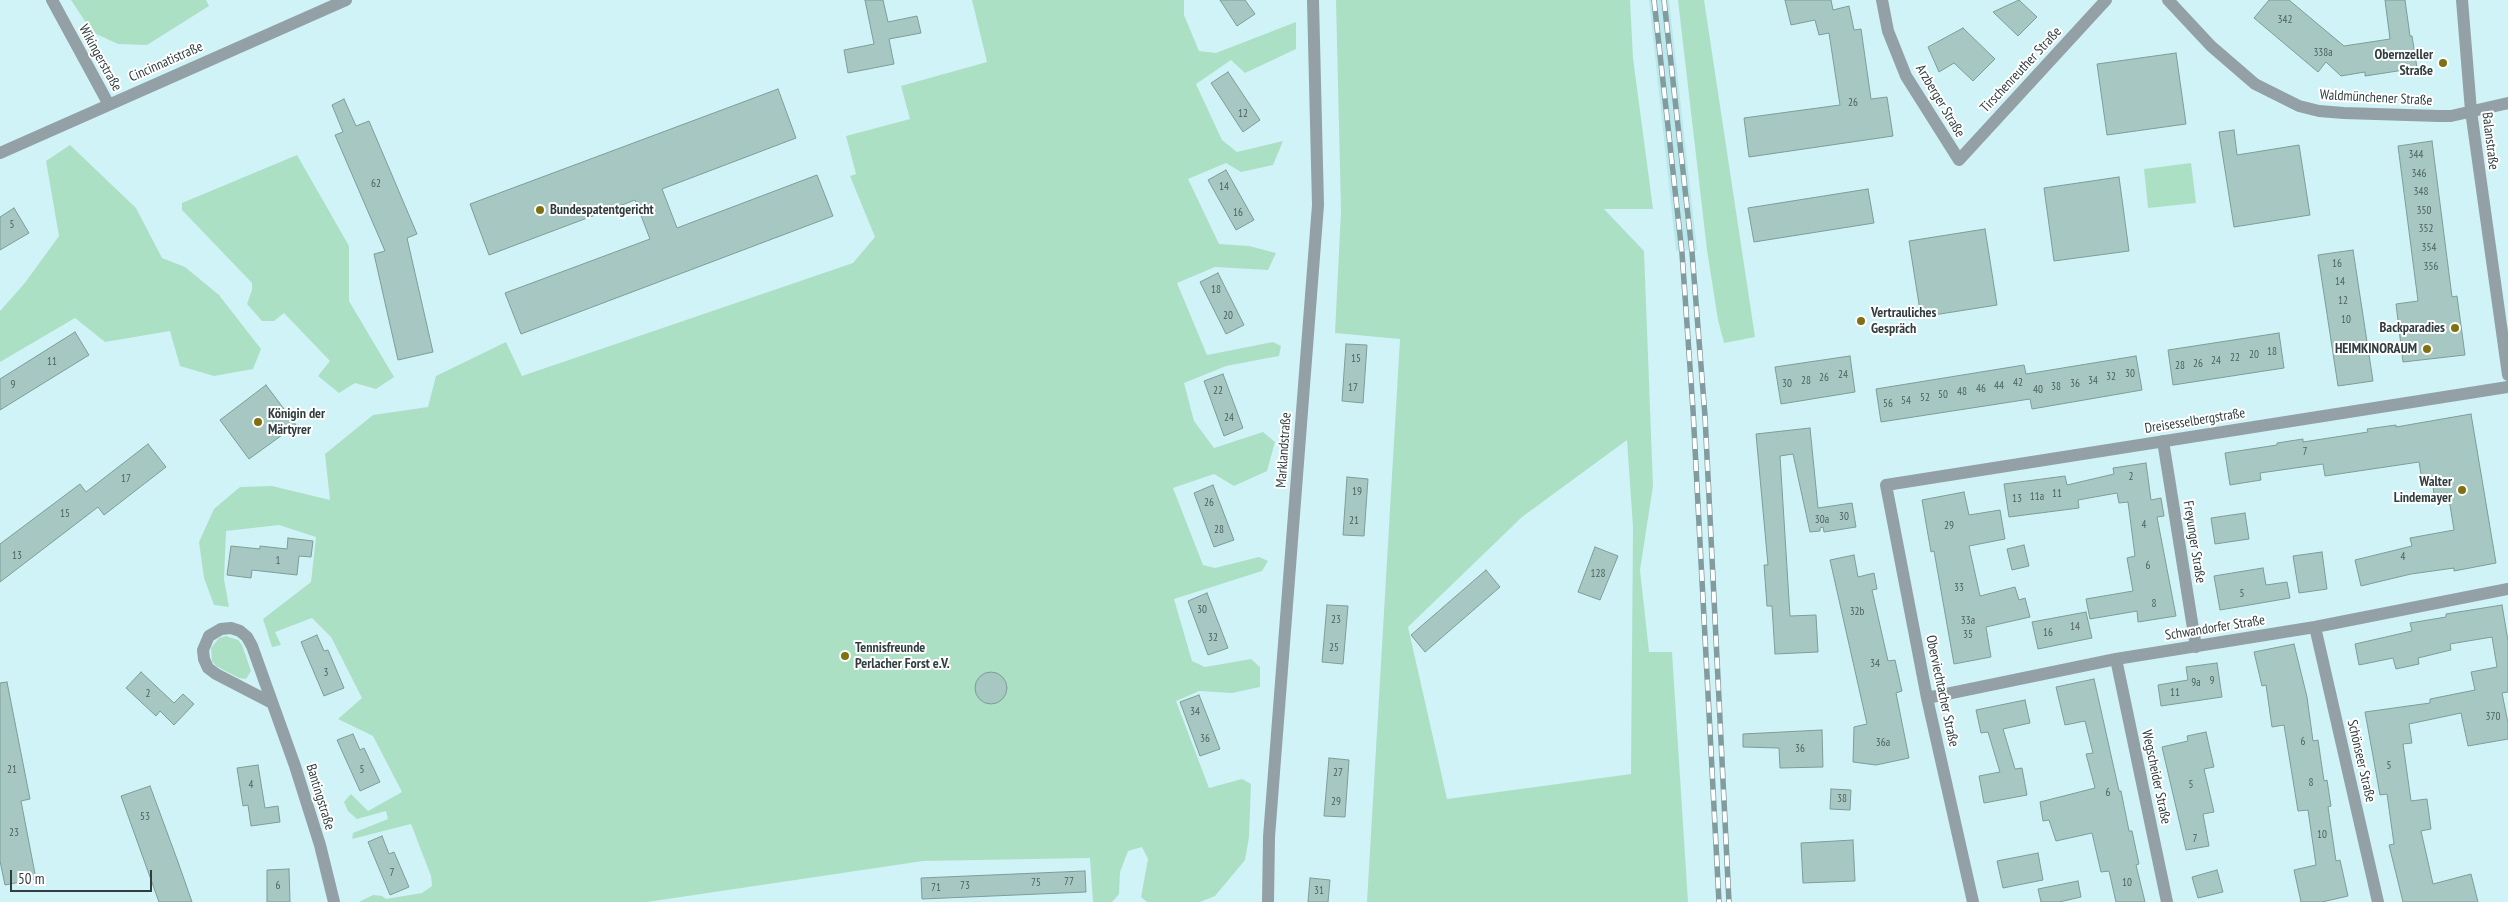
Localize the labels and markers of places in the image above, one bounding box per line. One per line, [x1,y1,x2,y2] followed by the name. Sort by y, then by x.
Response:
[2375,47,2433,80] place label: Obernzeller Straße
[2437,57,2449,69] marker: Obernzeller Straße
[550,202,654,218] place label: Bundespatentgericht
[534,204,546,216] marker: Bundespatentgericht
[1871,305,1936,338] place label: Vertrauliches Gespräch
[1855,315,1867,327] marker: Vertrauliches Gespräch
[2379,320,2445,336] place label: Backparadies
[2449,322,2461,334] marker: Backparadies
[2335,341,2417,357] place label: HEIMKINORAUM
[2421,343,2433,355] marker: HEIMKINORAUM
[268,406,325,438] place label: Königin der Märtyrer
[252,416,264,428] marker: Königin der Märtyrer
[2394,474,2452,507] place label: Walter Lindemayer
[2456,484,2468,496] marker: Walter Lindemayer
[855,640,950,672] place label: Tennisfreunde Perlacher Forst e.V.
[839,650,851,662] marker: Tennisfreunde Perlacher Forst e.V.

